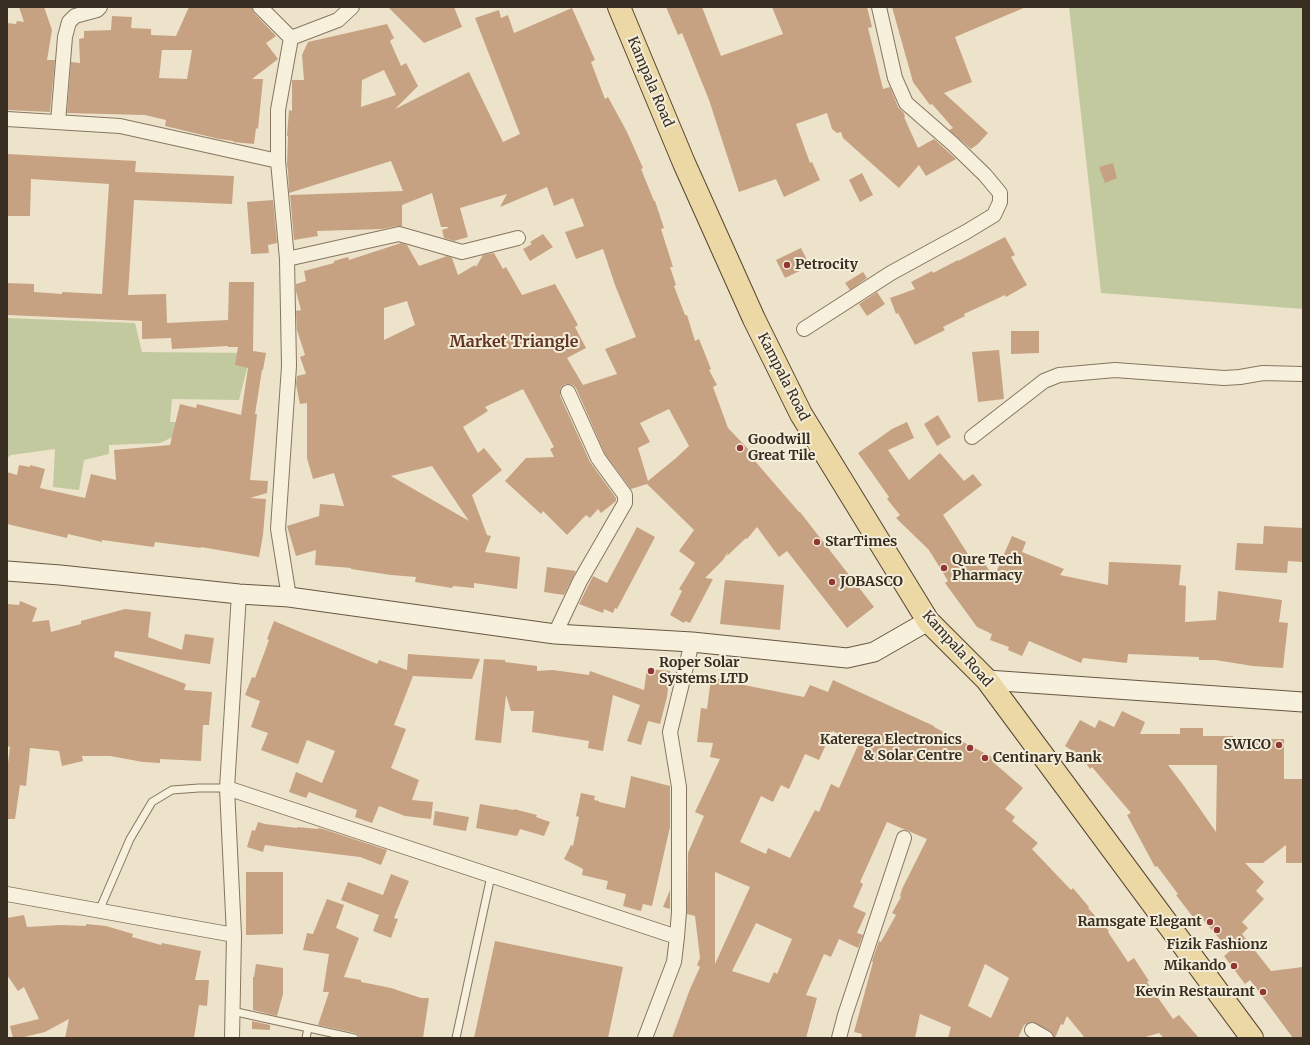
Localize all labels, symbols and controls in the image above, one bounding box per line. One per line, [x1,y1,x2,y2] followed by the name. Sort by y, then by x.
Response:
[623,34,677,130] street label: Kampala Road
[795,257,858,273] place label: Petrocity
[782,260,792,270] marker: Petrocity
[754,330,812,424] street label: Kampala Road
[450,332,578,352] district label: Market Triangle
[748,432,815,464] place label: Goodwill Great Tile
[735,443,745,453] marker: Goodwill Great Tile
[825,534,897,550] place label: StarTimes
[812,537,822,547] marker: StarTimes
[952,552,1022,584] place label: Qure Tech Pharmacy
[939,563,949,573] marker: Qure Tech Pharmacy
[840,574,903,590] place label: JOBASCO
[827,577,837,587] marker: JOBASCO
[918,607,996,691] street label: Kampala Road
[659,655,748,688] place label: Roper Solar Systems LTD
[646,666,656,676] marker: Roper Solar Systems LTD
[820,732,962,764] place label: Katerega Electronics & Solar Centre
[1224,737,1271,753] place label: SWICO
[1274,740,1284,750] marker: SWICO
[965,743,975,753] marker: Katerega Electronics & Solar Centre
[993,750,1102,766] place label: Centinary Bank
[980,753,990,763] marker: Centinary Bank
[1077,914,1202,930] place label: Ramsgate Elegant
[1205,917,1215,927] marker: Ramsgate Elegant
[1212,925,1222,935] marker: Fizik Fashionz
[1167,937,1267,953] place label: Fizik Fashionz
[1164,958,1226,974] place label: Mikando
[1229,961,1239,971] marker: Mikando
[1135,984,1255,1000] place label: Kevin Restaurant
[1258,987,1268,997] marker: Kevin Restaurant

